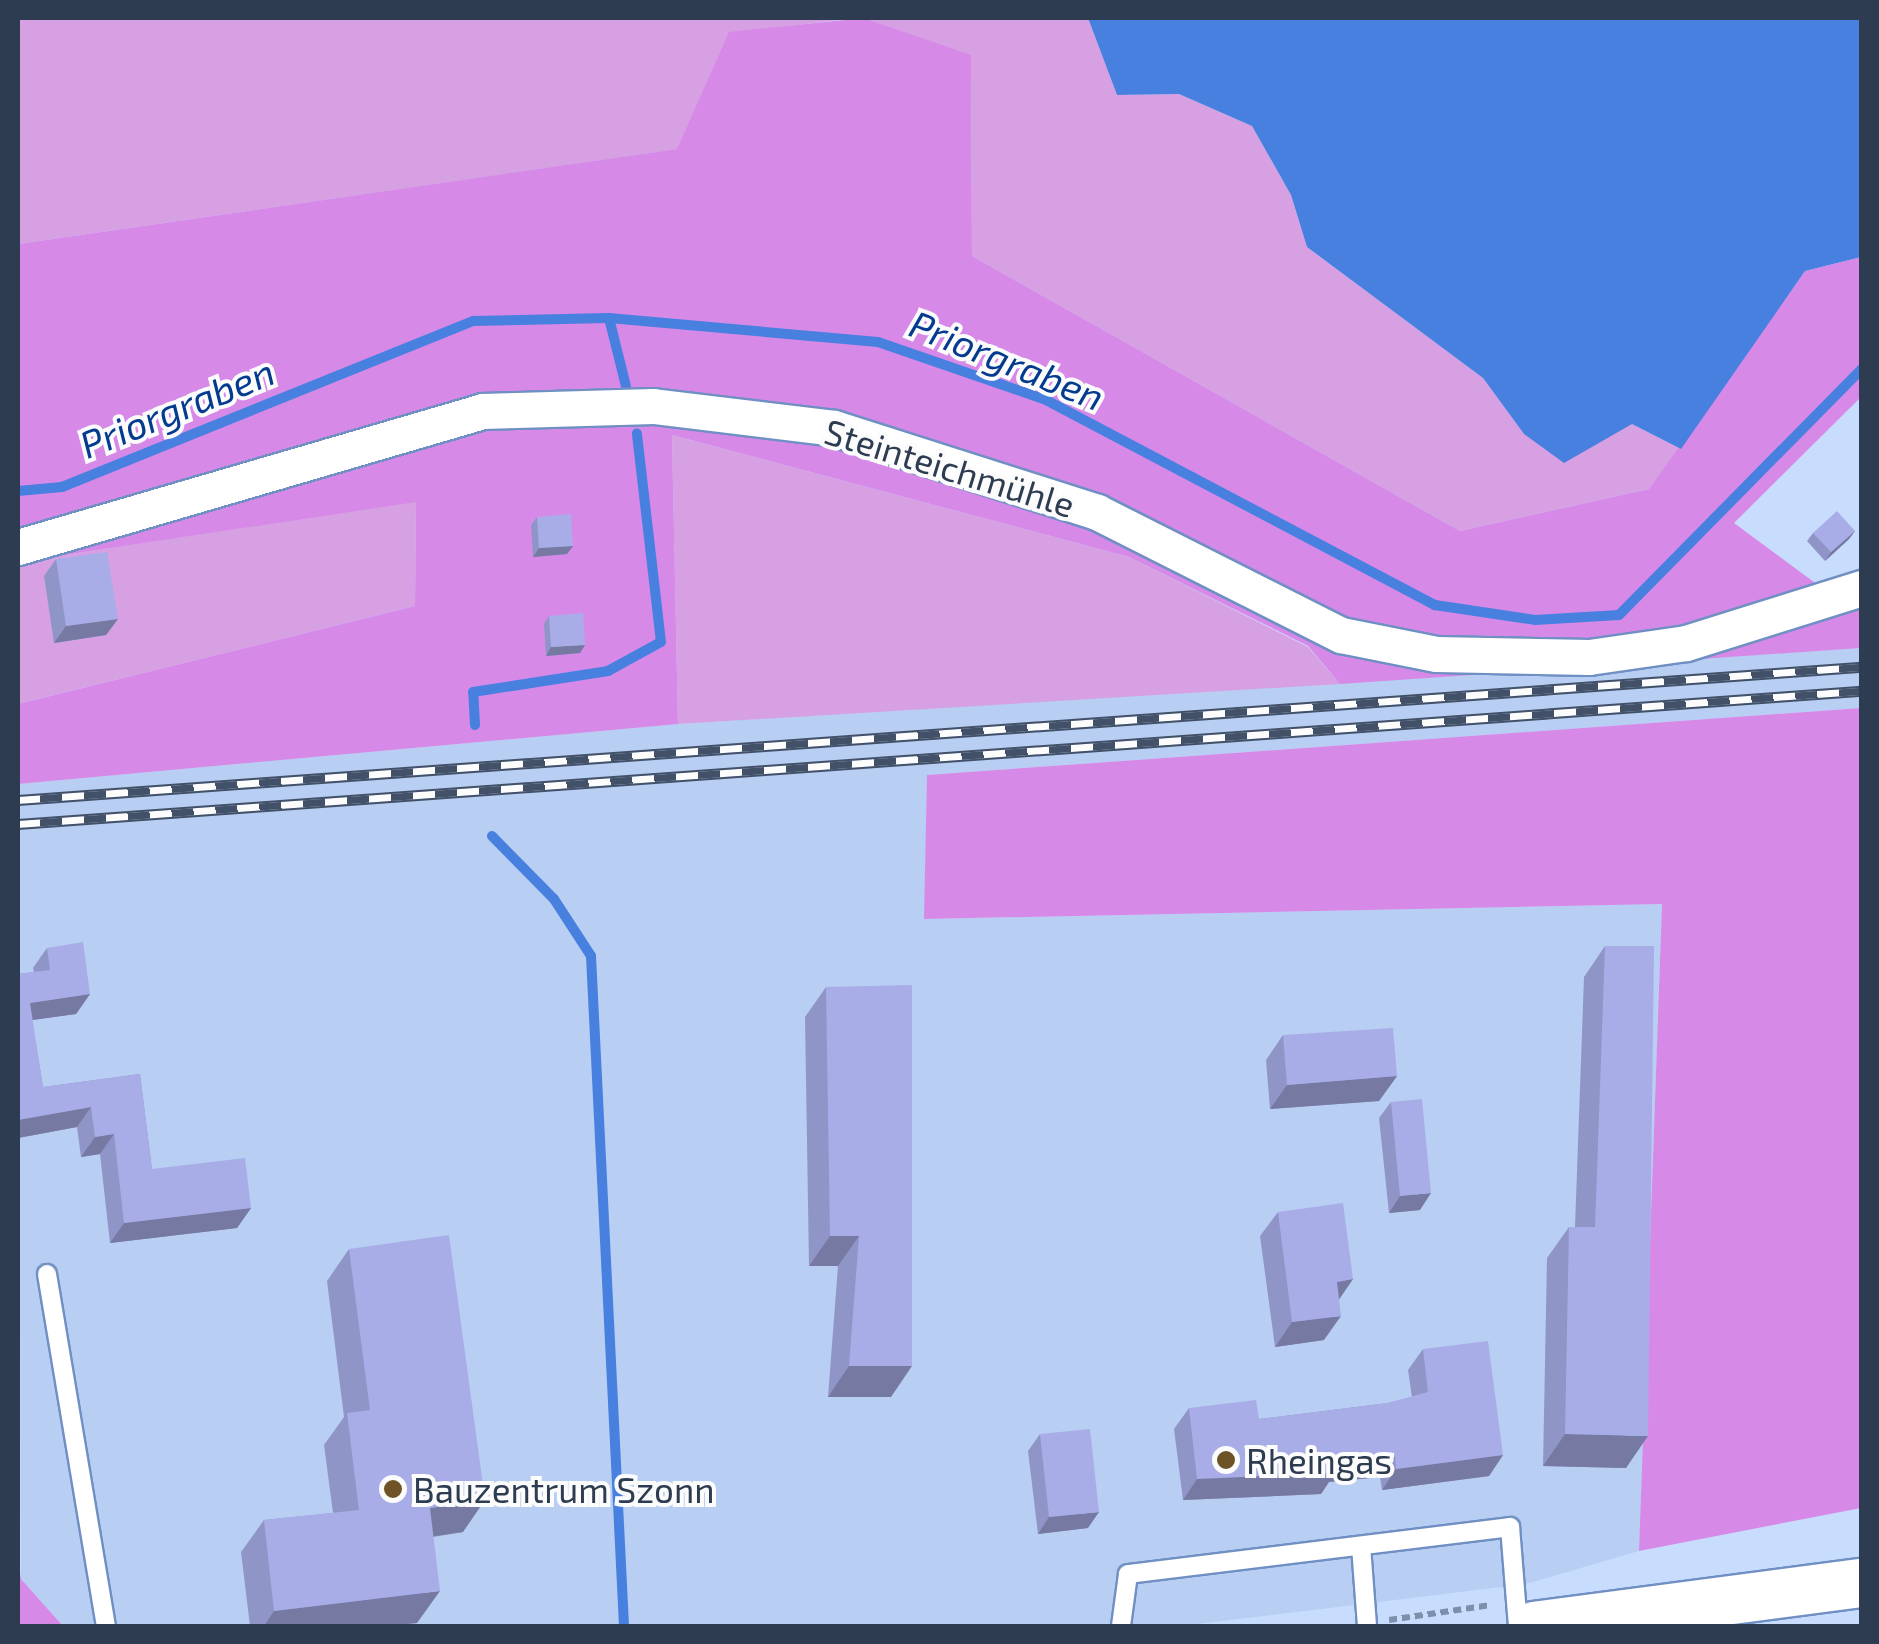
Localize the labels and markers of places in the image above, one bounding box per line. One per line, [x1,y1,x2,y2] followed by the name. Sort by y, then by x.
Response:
[1246,1439,1392,1481] place label: Rheingas
[1215,1449,1237,1471] marker: Rheingas
[413,1468,715,1510] place label: Bauzentrum Szonn
[382,1478,404,1500] marker: Bauzentrum Szonn

